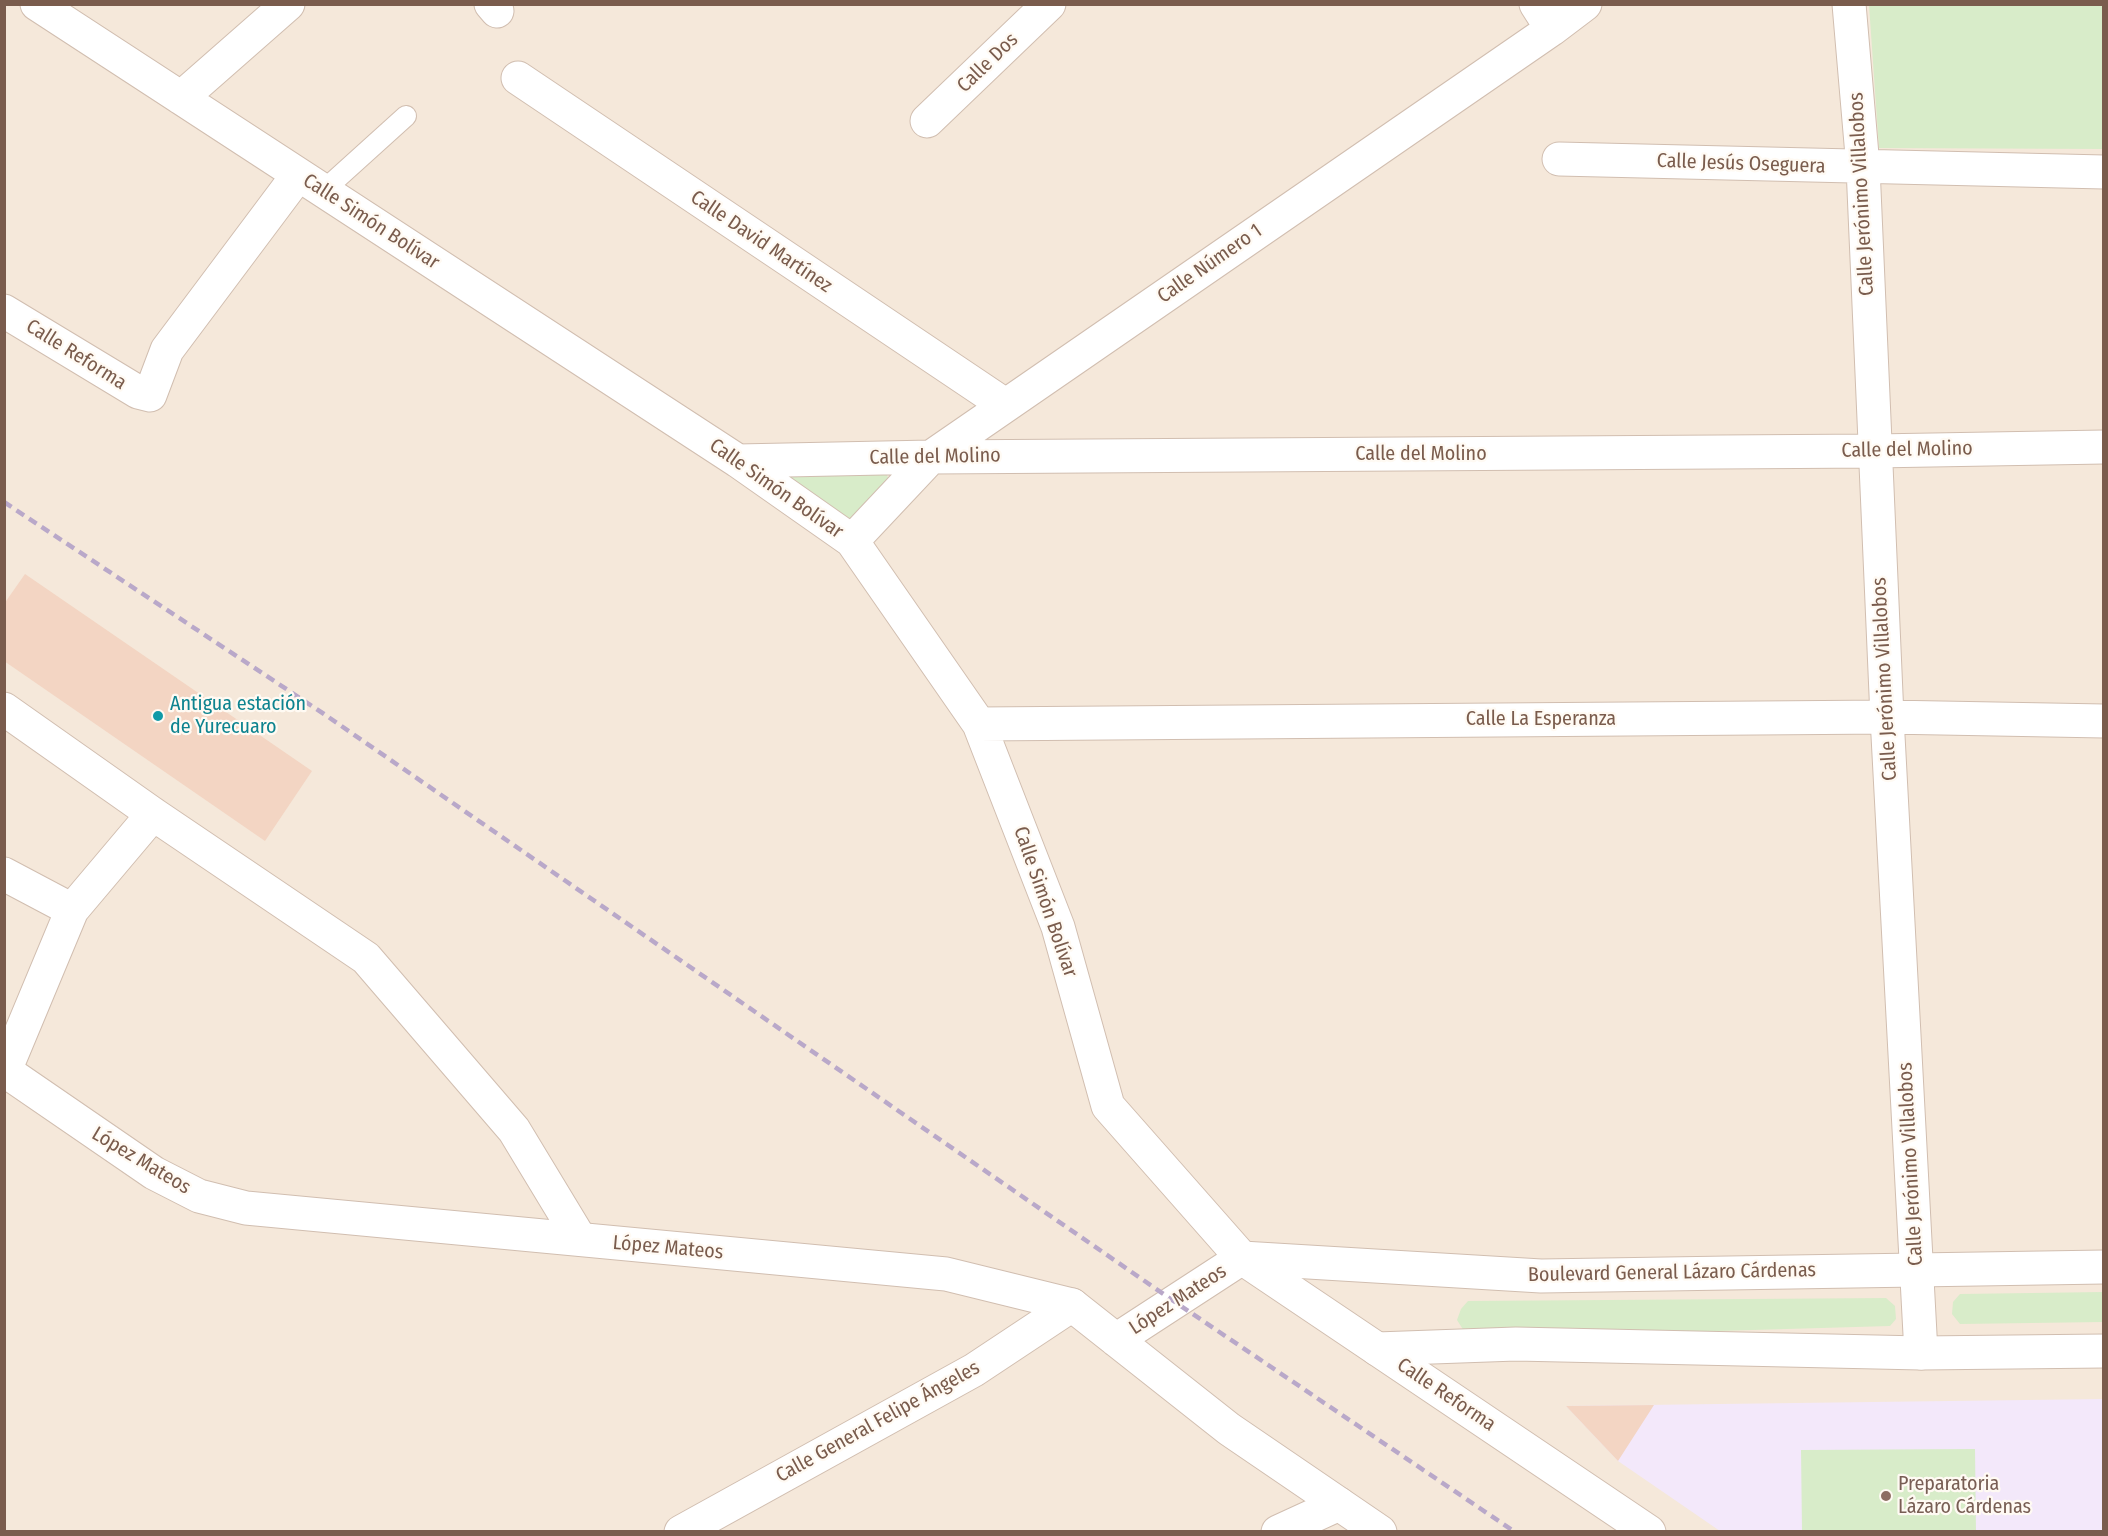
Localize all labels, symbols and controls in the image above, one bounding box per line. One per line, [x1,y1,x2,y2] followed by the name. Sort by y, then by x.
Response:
[953,28,1023,98] street label: Calle Dos
[1845,92,1879,296] street label: Calle Jerónimo Villalobos
[1656,149,1826,179] street label: Calle Jesús Oseguera
[298,169,444,275] street label: Calle Simón Bolívar
[686,186,836,298] street label: Calle David Martínez
[1153,219,1267,309] street label: Calle Número 1
[21,315,131,395] street label: Calle Reforma
[704,434,848,544] street label: Calle Simón Bolívar
[1841,437,1973,463] street label: Calle del Molino
[1355,442,1487,466] street label: Calle del Molino
[869,444,1001,470] street label: Calle del Molino
[1868,577,1902,781] street label: Calle Jerónimo Villalobos
[170,692,306,739] place label: Antigua estación de Yurecuaro
[1466,707,1616,731] street label: Calle La Esperanza
[151,709,165,723] marker: Antigua estación de Yurecuaro
[1008,823,1082,981] street label: Calle Simón Bolívar
[1894,1062,1928,1266] street label: Calle Jerónimo Villalobos
[87,1122,195,1200] street label: López Mateos
[612,1231,724,1265] street label: López Mateos
[1528,1258,1816,1288] street label: Boulevard General Lázaro Cárdenas
[1125,1260,1231,1340] street label: López Mateos
[1392,1353,1500,1437] street label: Calle Reforma
[772,1356,984,1488] street label: Calle General Felipe Ángeles
[1898,1472,2031,1519] place label: Preparatoria Lázaro Cárdenas
[1879,1489,1893,1503] marker: Preparatoria Lázaro Cárdenas

